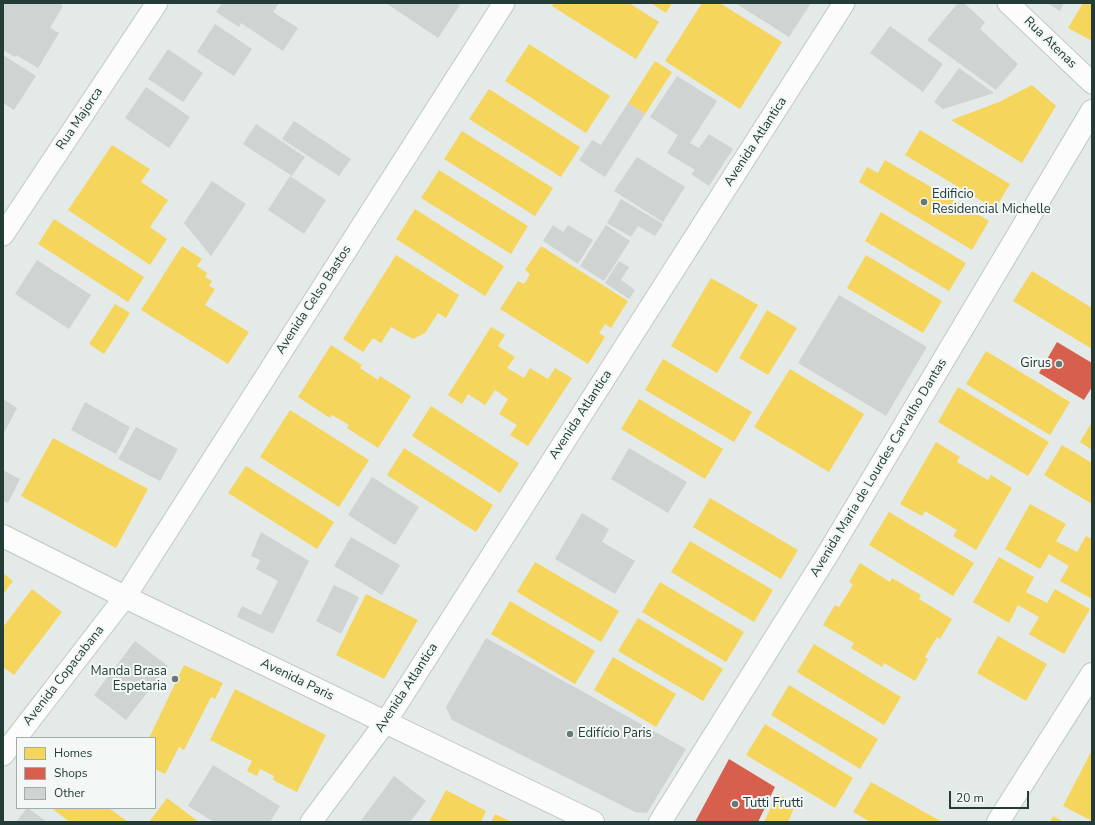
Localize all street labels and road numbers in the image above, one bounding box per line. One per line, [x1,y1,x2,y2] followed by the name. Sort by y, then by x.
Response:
[1020,14,1080,72] street label: Rua Atenas
[53,85,107,153] street label: Rua Majorca
[721,94,791,190] street label: Avenida Atlantica
[273,243,355,357] street label: Avenida Celso Bastos
[807,356,951,580] street label: Avenida Maria de Lourdes Carvalho Dantas
[546,367,616,463] street label: Avenida Atlantica
[20,623,108,729] street label: Avenida Copacabana
[372,640,442,736] street label: Avenida Atlantica
[258,656,336,704] street label: Avenida Paris

